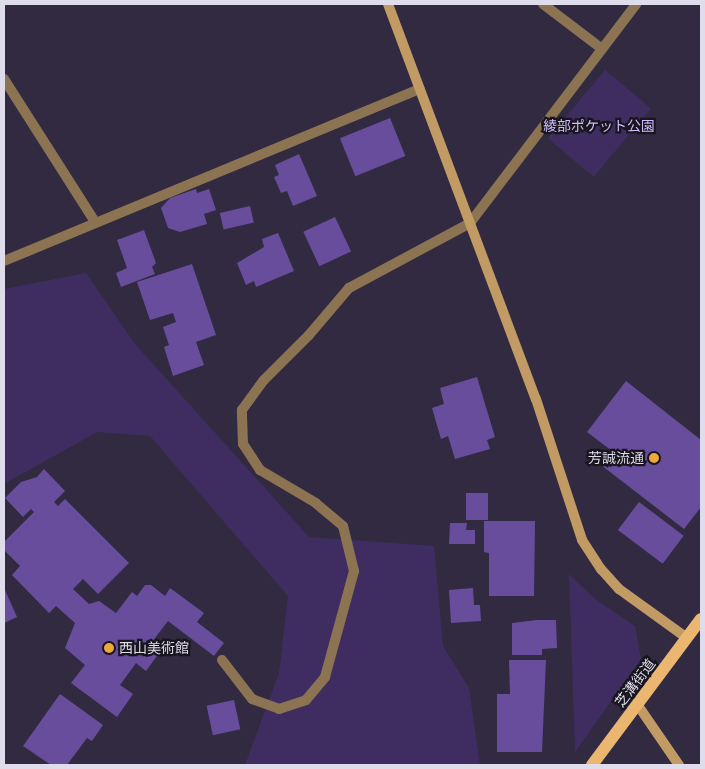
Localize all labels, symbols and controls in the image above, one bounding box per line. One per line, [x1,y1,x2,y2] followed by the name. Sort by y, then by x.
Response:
[543,118,655,134] park label: 綾部ポケット公園
[588,450,644,466] place label: 芳誠流通
[648,452,660,464] marker: 芳誠流通
[119,640,189,656] place label: 西山美術館
[103,642,115,654] marker: 西山美術館
[611,656,659,710] street label: 芝溝街道

